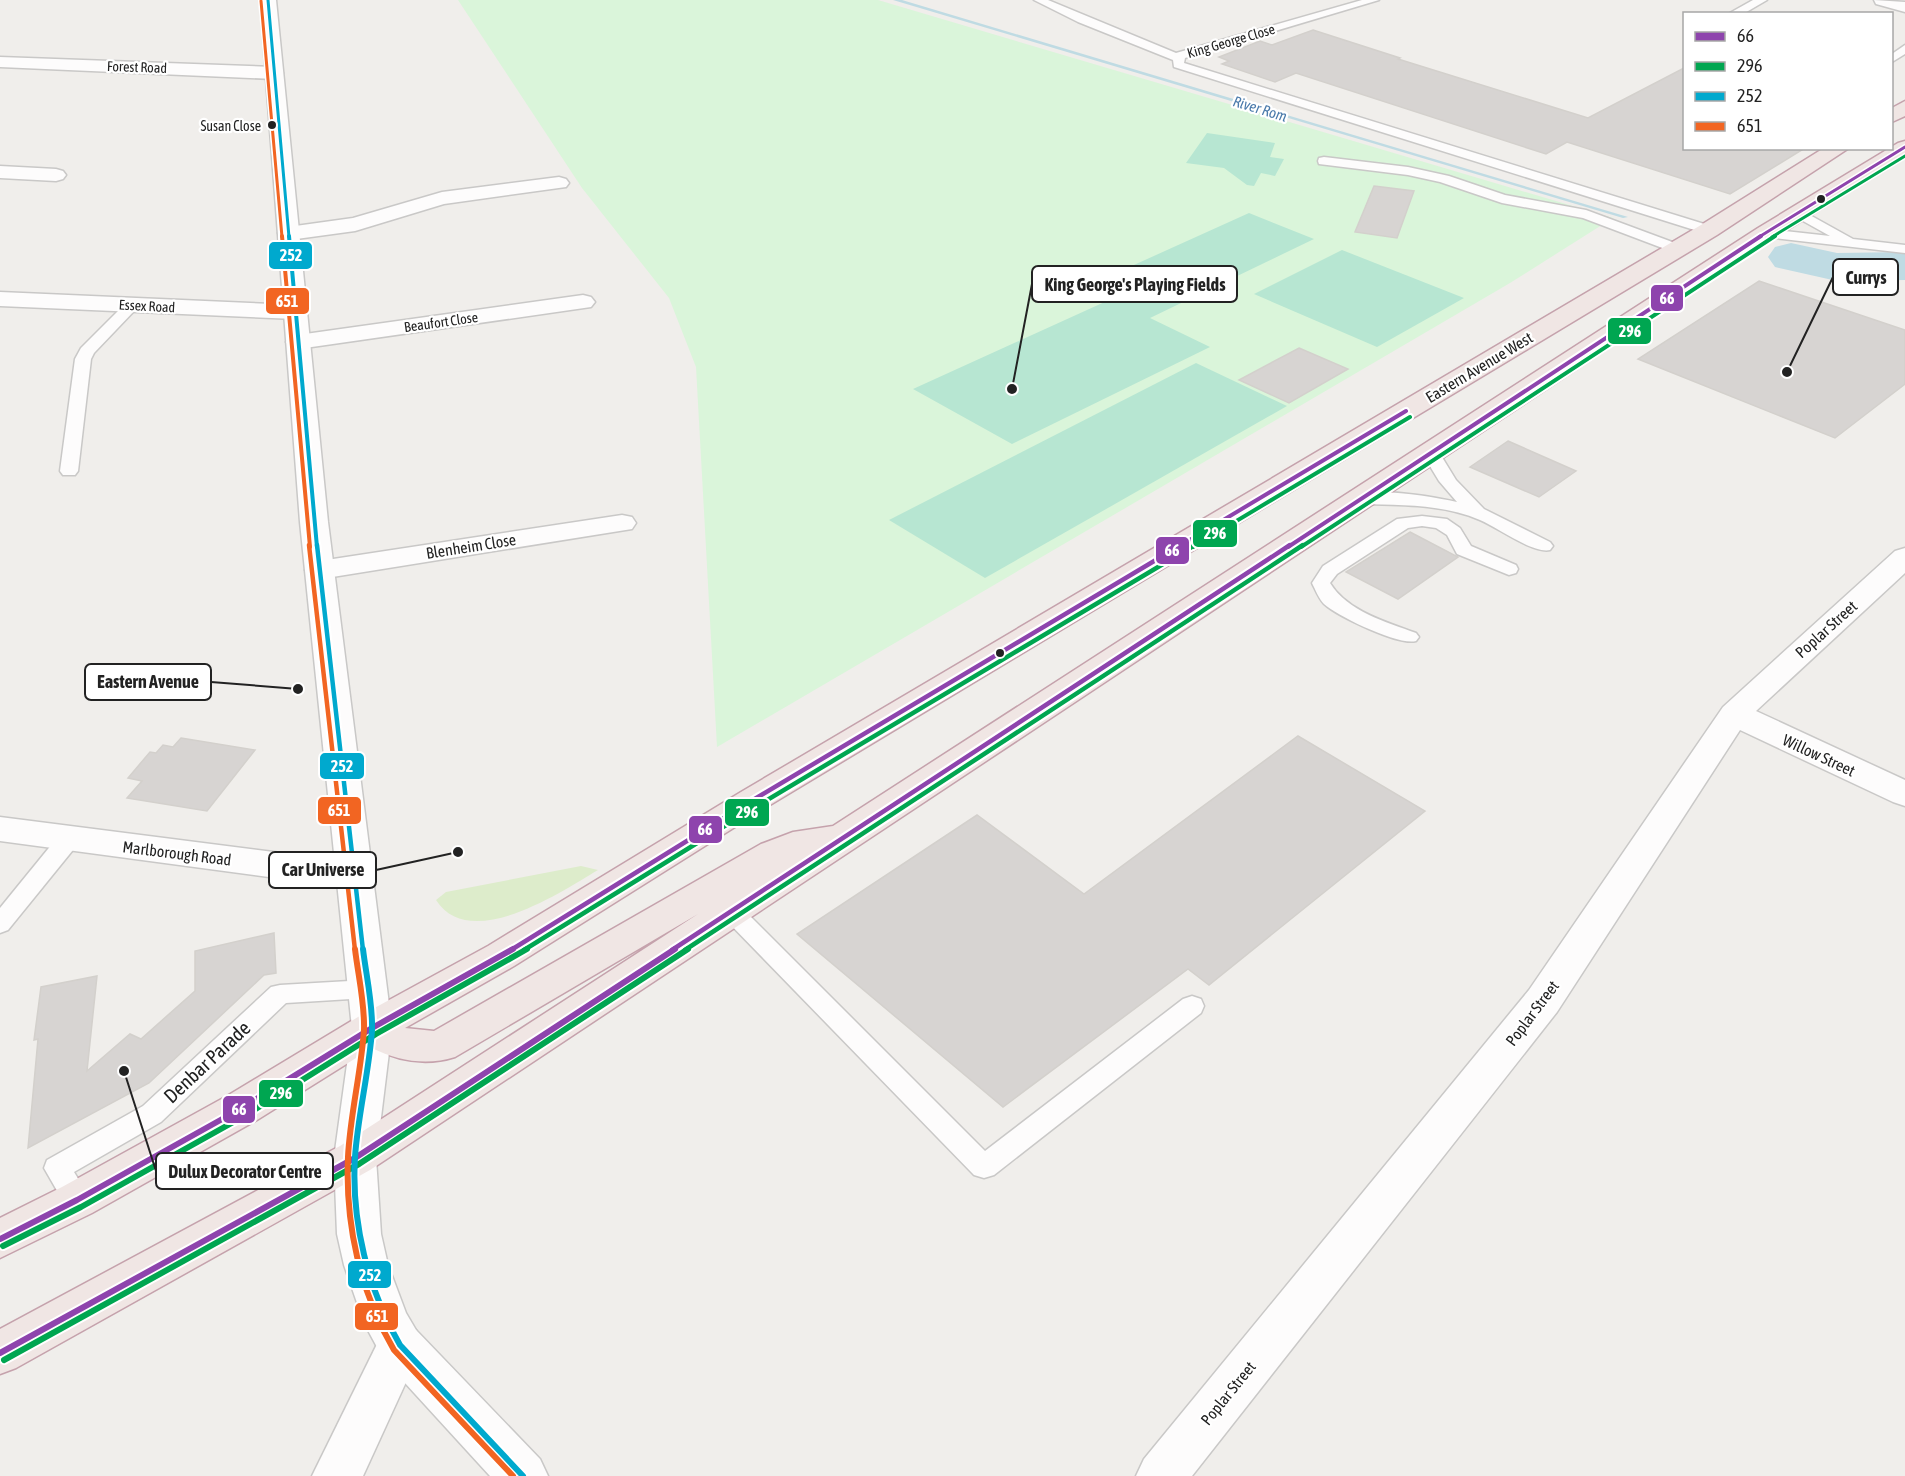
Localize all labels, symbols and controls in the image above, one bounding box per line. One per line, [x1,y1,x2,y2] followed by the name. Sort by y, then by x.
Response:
[1683,12,1893,150] legend
[1185,21,1277,61] street label: King George Close
[1737,25,1754,46] text: 66
[1737,55,1762,76] text: 296
[107,58,167,76] street label: Forest Road
[1737,85,1762,106] text: 252
[1231,92,1289,125] water label: River Rom
[1737,115,1762,136] text: 651
[200,118,261,134] place label: Susan Close
[266,119,278,131] marker: Susan Close
[1815,193,1827,205] unlabelled marker
[268,241,313,270] line badge: 252
[280,246,302,264] text: 252
[1833,259,1898,295] callout: Currys
[1032,266,1237,302] callout: King George's Playing Fields
[1845,267,1887,288] text: Currys
[1044,274,1226,295] text: King George's Playing Fields
[1650,284,1684,312] line badge: 66
[265,287,310,315] line badge: 651
[1659,289,1675,307] text: 66
[276,292,299,310] text: 651
[118,297,176,315] street label: Essex Road
[403,309,479,335] street label: Beaufort Close
[1607,317,1652,345] line badge: 296
[1619,322,1642,340] text: 296
[1422,328,1536,406] street label: Eastern Avenue West
[1192,519,1238,548] line badge: 296
[1204,524,1227,542] text: 296
[425,530,517,562] street label: Blenheim Close
[1155,536,1190,565] line badge: 66
[1164,541,1180,559] text: 66
[1792,596,1861,662] street label: Poplar Street
[994,647,1006,659] unlabelled marker
[85,664,211,700] callout: Eastern Avenue
[97,671,199,692] text: Eastern Avenue
[1780,730,1858,780] street label: Willow Street
[319,752,365,780] line badge: 252
[331,757,353,775] text: 252
[317,796,362,825] line badge: 651
[724,798,770,827] line badge: 296
[328,801,351,819] text: 651
[736,803,759,821] text: 296
[688,815,723,844] line badge: 66
[697,820,713,838] text: 66
[121,837,232,870] street label: Marlborough Road
[269,852,376,888] callout: Car Universe
[282,859,364,880] text: Car Universe
[1502,977,1563,1050] street label: Poplar Street
[159,1016,255,1107] street label: Denbar Parade
[258,1079,304,1108] line badge: 296
[270,1084,293,1102] text: 296
[222,1095,256,1124] line badge: 66
[231,1100,247,1118] text: 66
[156,1153,333,1189] callout: Dulux Decorator Centre
[168,1161,322,1182] text: Dulux Decorator Centre
[347,1260,392,1289] line badge: 252
[359,1266,381,1284] text: 252
[354,1302,399,1331] line badge: 651
[366,1307,389,1325] text: 651
[1197,1357,1260,1429] street label: Poplar Street

